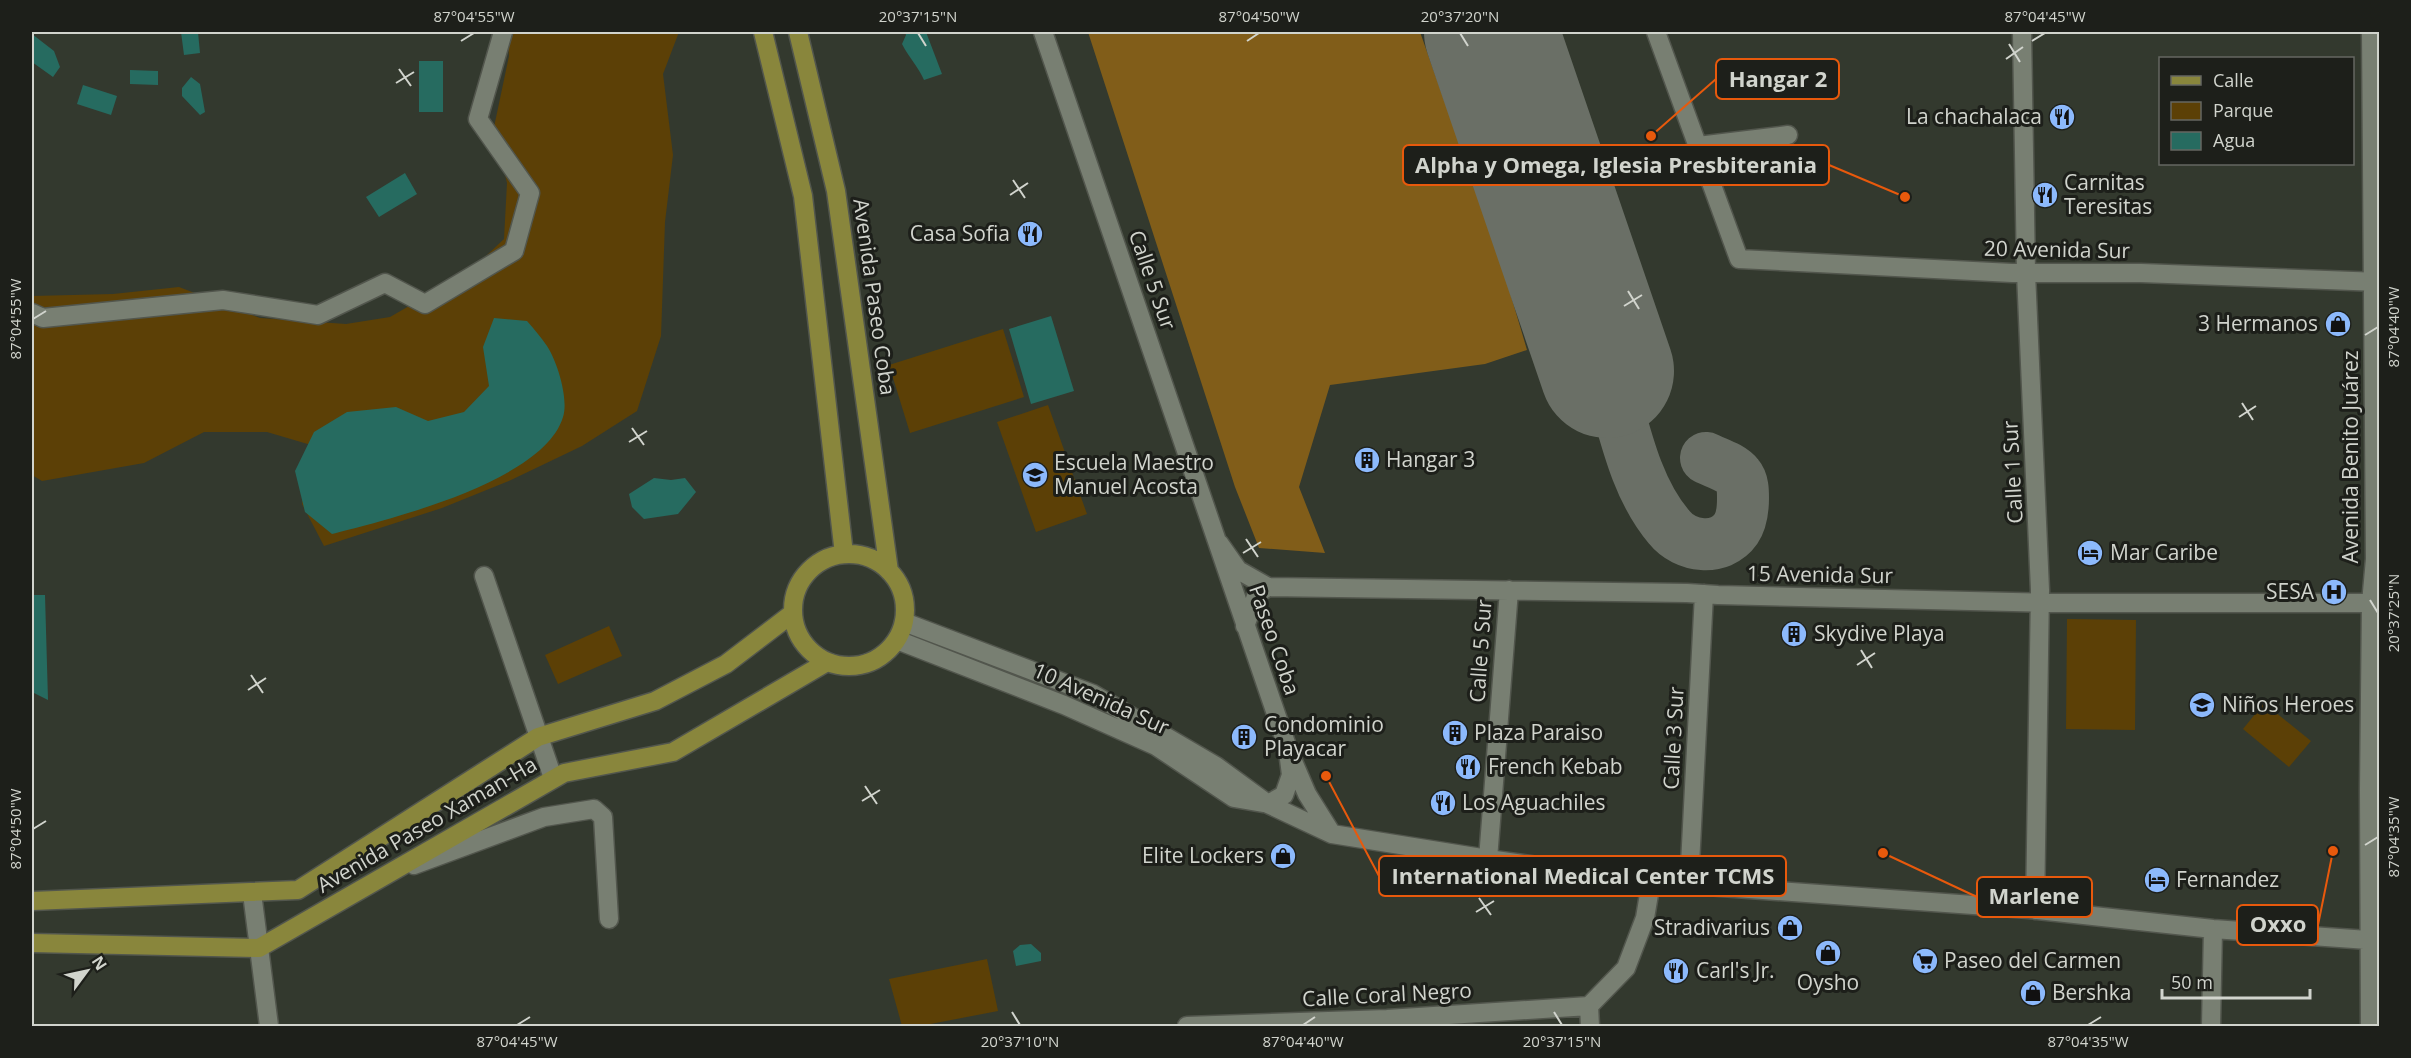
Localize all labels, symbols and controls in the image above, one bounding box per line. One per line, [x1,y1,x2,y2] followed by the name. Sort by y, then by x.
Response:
[434,6,515,26] text: 87°04'55"W
[879,6,957,26] text: 20°37'15"N
[1219,6,1300,26] text: 87°04'50"W
[1421,6,1499,26] text: 20°37'20"N
[2005,6,2086,26] text: 87°04'45"W
[2159,57,2354,165] legend
[1716,59,1839,99] callout: Hangar 2
[1729,63,1827,93] text: Hangar 2
[2213,68,2254,92] text: Calle
[2213,98,2273,122] text: Parque
[1906,102,2042,130] place label: La chachalaca
[2047,102,2077,132] restaurant icon: La chachalaca
[2213,128,2255,152] text: Agua
[1403,145,1829,185] callout: Alpha y Omega, Iglesia Presbiterania
[1415,149,1817,179] text: Alpha y Omega, Iglesia Presbiterania
[2064,168,2152,220] place label: Carnitas Teresitas
[2030,180,2060,210] restaurant icon: Carnitas Teresitas
[847,197,903,397] street label: Avenida Paseo Coba
[910,219,1010,247] place label: Casa Sofia
[1015,219,1045,249] restaurant icon: Casa Sofia
[1123,226,1183,333] street label: Calle 5 Sur
[1984,234,2131,264] street label: 20 Avenida Sur
[5,278,25,360] text: 87°04'55"W
[2383,286,2403,368] text: 87°04'40"W
[2198,309,2318,337] place label: 3 Hermanos
[2323,309,2353,339] shop icon: 3 Hermanos
[2336,350,2364,564] street label: Avenida Benito Juárez
[1995,419,2029,524] street label: Calle 1 Sur
[1352,445,1382,475] building icon: Hangar 3
[1386,445,1475,473] place label: Hangar 3
[1054,448,1214,500] place label: Escuela Maestro Manuel Acosta
[1020,460,1050,490] school or university icon: Escuela Maestro Manuel Acosta
[2075,538,2105,568] hotel icon: Mar Caribe
[2110,538,2218,566] place label: Mar Caribe
[1747,559,1894,589] street label: 15 Avenida Sur
[2383,574,2403,652] text: 20°37'25"N
[2266,577,2315,605] place label: SESA
[2319,577,2349,607] hospital icon: SESA
[1243,581,1307,698] street label: Paseo Coba
[1462,598,1498,703] street label: Calle 5 Sur
[1779,619,1809,649] building icon: Skydive Playa
[1814,619,1945,647] place label: Skydive Playa
[1029,656,1174,741] street label: 10 Avenida Sur
[1656,685,1690,790] street label: Calle 3 Sur
[2187,690,2217,720] school or university icon: Niños Heroes
[2222,690,2354,718] place label: Niños Heroes
[1264,710,1384,762] place label: Condominio Playacar
[1440,718,1470,748] building icon: Plaza Paraiso
[1474,718,1603,746] place label: Plaza Paraiso
[1229,722,1259,752] building icon: Condominio Playacar
[311,750,542,899] street label: Avenida Paseo Xaman-Ha
[1453,752,1483,782] restaurant icon: French Kebab
[1488,752,1623,780] place label: French Kebab
[5,788,25,870] text: 87°04'50"W
[1428,788,1458,818] restaurant icon: Los Aguachiles
[1462,788,1606,816] place label: Los Aguachiles
[2383,796,2403,878] text: 87°04'35"W
[1142,841,1264,869] place label: Elite Lockers
[1268,841,1298,871] shop icon: Elite Lockers
[1379,856,1786,896] callout: International Medical Center TCMS
[1392,860,1774,890] text: International Medical Center TCMS
[2142,865,2172,895] hotel icon: Fernandez
[2176,865,2279,893] place label: Fernandez
[1977,877,2092,917] callout: Marlene
[1988,880,2080,910] text: Marlene
[2237,905,2318,945] callout: Oxxo
[2250,908,2306,938] text: Oxxo
[1654,913,1770,941] place label: Stradivarius
[1775,913,1805,943] shop icon: Stradivarius
[1813,938,1843,968] shop icon: Oysho
[57,941,117,1001] north arrow
[1910,946,1940,976] supermarket icon: Paseo del Carmen
[1944,946,2121,974] place label: Paseo del Carmen
[87,951,112,974] text: N
[1661,956,1691,986] restaurant icon: Carl's Jr.
[1696,956,1775,984] place label: Carl's Jr.
[2162,962,2310,1000] scale bar
[1797,968,1859,996] place label: Oysho
[2171,970,2213,994] text: 50 m
[1301,976,1472,1012] street label: Calle Coral Negro
[2018,978,2048,1008] shop icon: Bershka
[2052,978,2132,1006] place label: Bershka
[477,1031,558,1051] text: 87°04'45"W
[981,1031,1059,1051] text: 20°37'10"N
[1263,1031,1344,1051] text: 87°04'40"W
[1523,1031,1601,1051] text: 20°37'15"N
[2048,1031,2129,1051] text: 87°04'35"W

